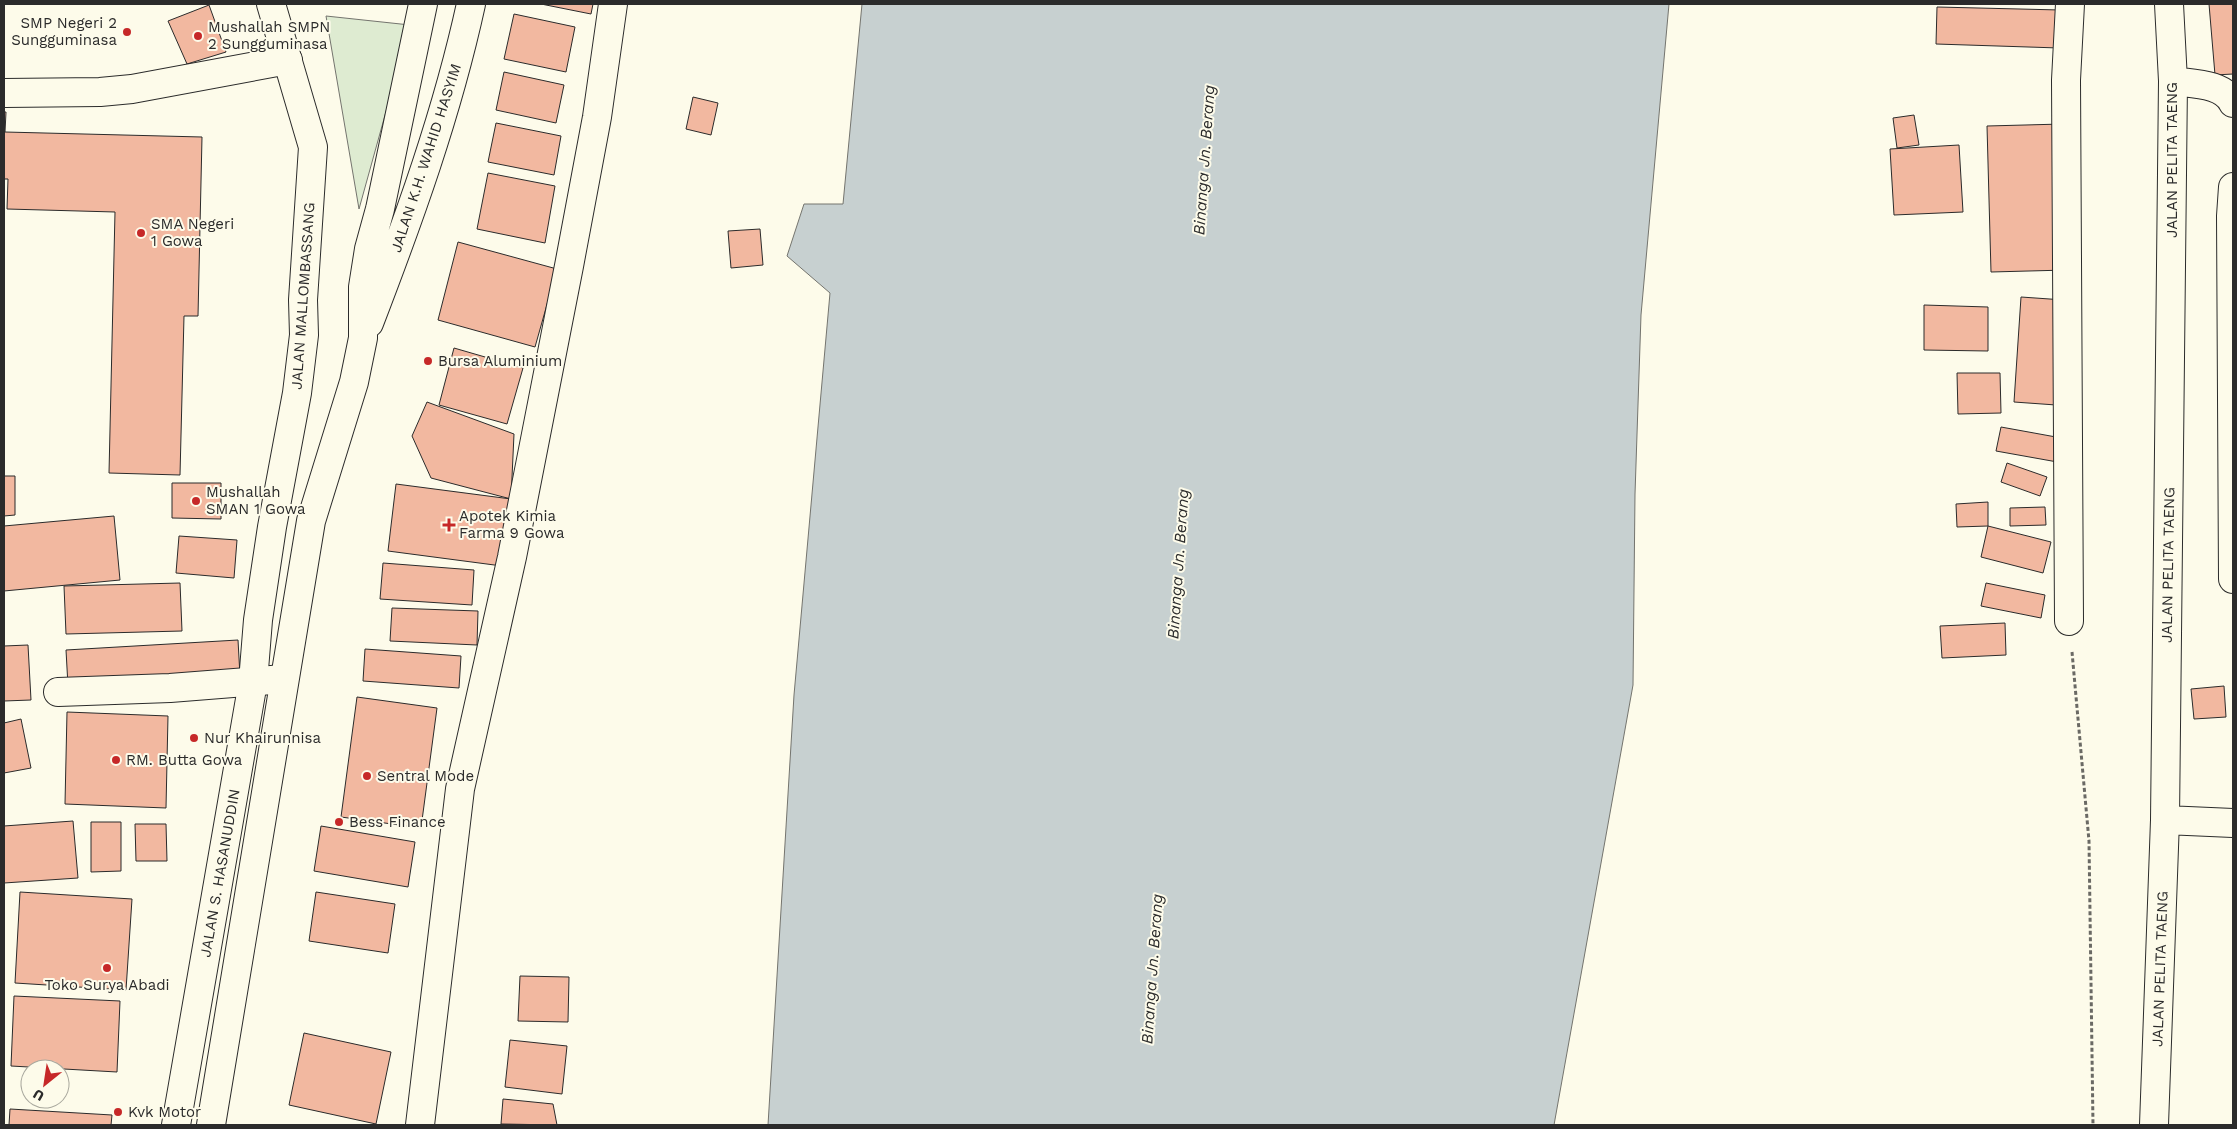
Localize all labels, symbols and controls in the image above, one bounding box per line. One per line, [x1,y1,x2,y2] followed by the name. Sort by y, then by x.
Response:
[11,14,117,49] place label: SMP Negeri 2 Sungguminasa
[208,18,330,53] place label: Mushallah SMPN 2 Sungguminasa
[121,26,133,38] marker: SMP Negeri 2 Sungguminasa
[192,30,204,42] marker: Mushallah SMPN 2 Sungguminasa
[387,61,465,255] street label: JALAN K.H. WAHID HASYIM
[2163,82,2181,238] street label: JALAN PELITA TAENG
[1189,84,1219,236] water label: Binanga Jn. Berang
[287,202,319,390] street label: JALAN MALLOMBASSANG
[151,215,234,250] place label: SMA Negeri 1 Gowa
[135,227,147,239] marker: SMA Negeri 1 Gowa
[438,352,562,370] place label: Bursa Aluminium
[422,355,434,367] marker: Bursa Aluminium
[206,483,306,518] place label: Mushallah SMAN 1 Gowa
[2158,487,2178,643] street label: JALAN PELITA TAENG
[1163,488,1193,640] water label: Binanga Jn. Berang
[190,495,202,507] marker: Mushallah SMAN 1 Gowa
[459,507,565,542] place label: Apotek Kimia Farma 9 Gowa
[443,519,455,531] marker: Apotek Kimia Farma 9 Gowa
[204,729,321,747] place label: Nur Khairunnisa
[188,732,200,744] marker: Nur Khairunnisa
[126,751,243,769] place label: RM. Butta Gowa
[110,754,122,766] marker: RM. Butta Gowa
[377,767,474,785] place label: Sentral Mode
[361,770,373,782] marker: Sentral Mode
[196,787,244,959] street label: JALAN S. HASANUDDIN
[349,813,446,831] place label: Bess Finance
[333,816,345,828] marker: Bess Finance
[2148,891,2172,1047] street label: JALAN PELITA TAENG
[1137,893,1167,1045] water label: Binanga Jn. Berang
[101,962,113,974] marker: Toko Surya Abadi
[44,976,170,994] place label: Toko Surya Abadi
[20,1059,70,1109] north arrow
[30,1086,47,1105] text: U
[128,1103,201,1121] place label: Kvk Motor
[112,1106,124,1118] marker: Kvk Motor

